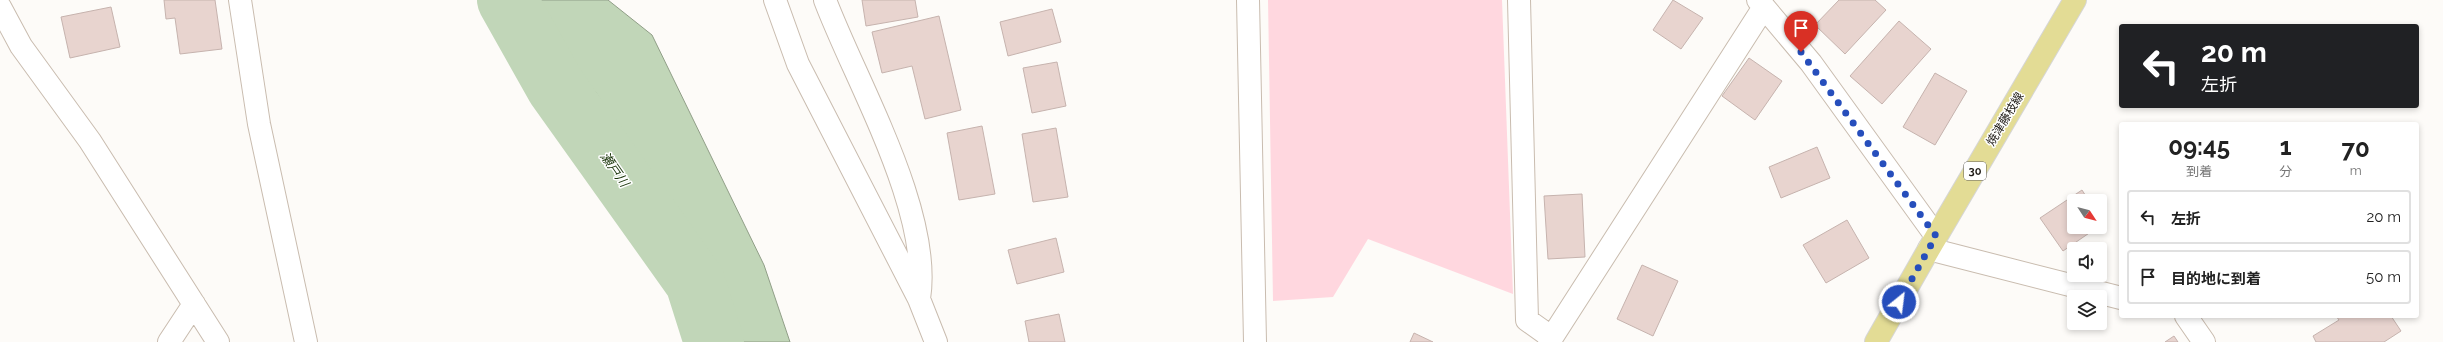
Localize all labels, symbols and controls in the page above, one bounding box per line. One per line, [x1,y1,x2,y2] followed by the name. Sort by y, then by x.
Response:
[1784,11,1818,52] pin
[1790,17,1812,39] icon: arrive
[2201,36,2267,69] text: 20 m
[2135,40,2187,92] icon: left
[2201,74,2237,95] text: 左折
[1984,90,2026,148] street label: 焼津藤枝線
[2168,132,2230,161] text: 09:45
[2280,132,2292,161] text: 1
[2342,134,2370,163] text: 70
[597,149,633,191] water label: 瀬戸川
[1964,162,1986,180] road number: 30
[2350,163,2362,178] text: m
[2186,164,2212,179] text: 到着
[2279,164,2292,179] text: 分
[2067,194,2107,234] north arrow
[2067,194,2107,330] map controls
[2137,206,2159,228] icon: left
[2366,208,2401,226] text: 20 m
[2171,210,2201,228] text: 左折
[2067,242,2107,282] button: sound
[2137,266,2159,288] icon: arrive
[2366,268,2401,286] text: 50 m
[2171,270,2261,288] text: 目的地に到着
[1878,281,1920,323] position arrow
[2067,290,2107,330] button: layers

